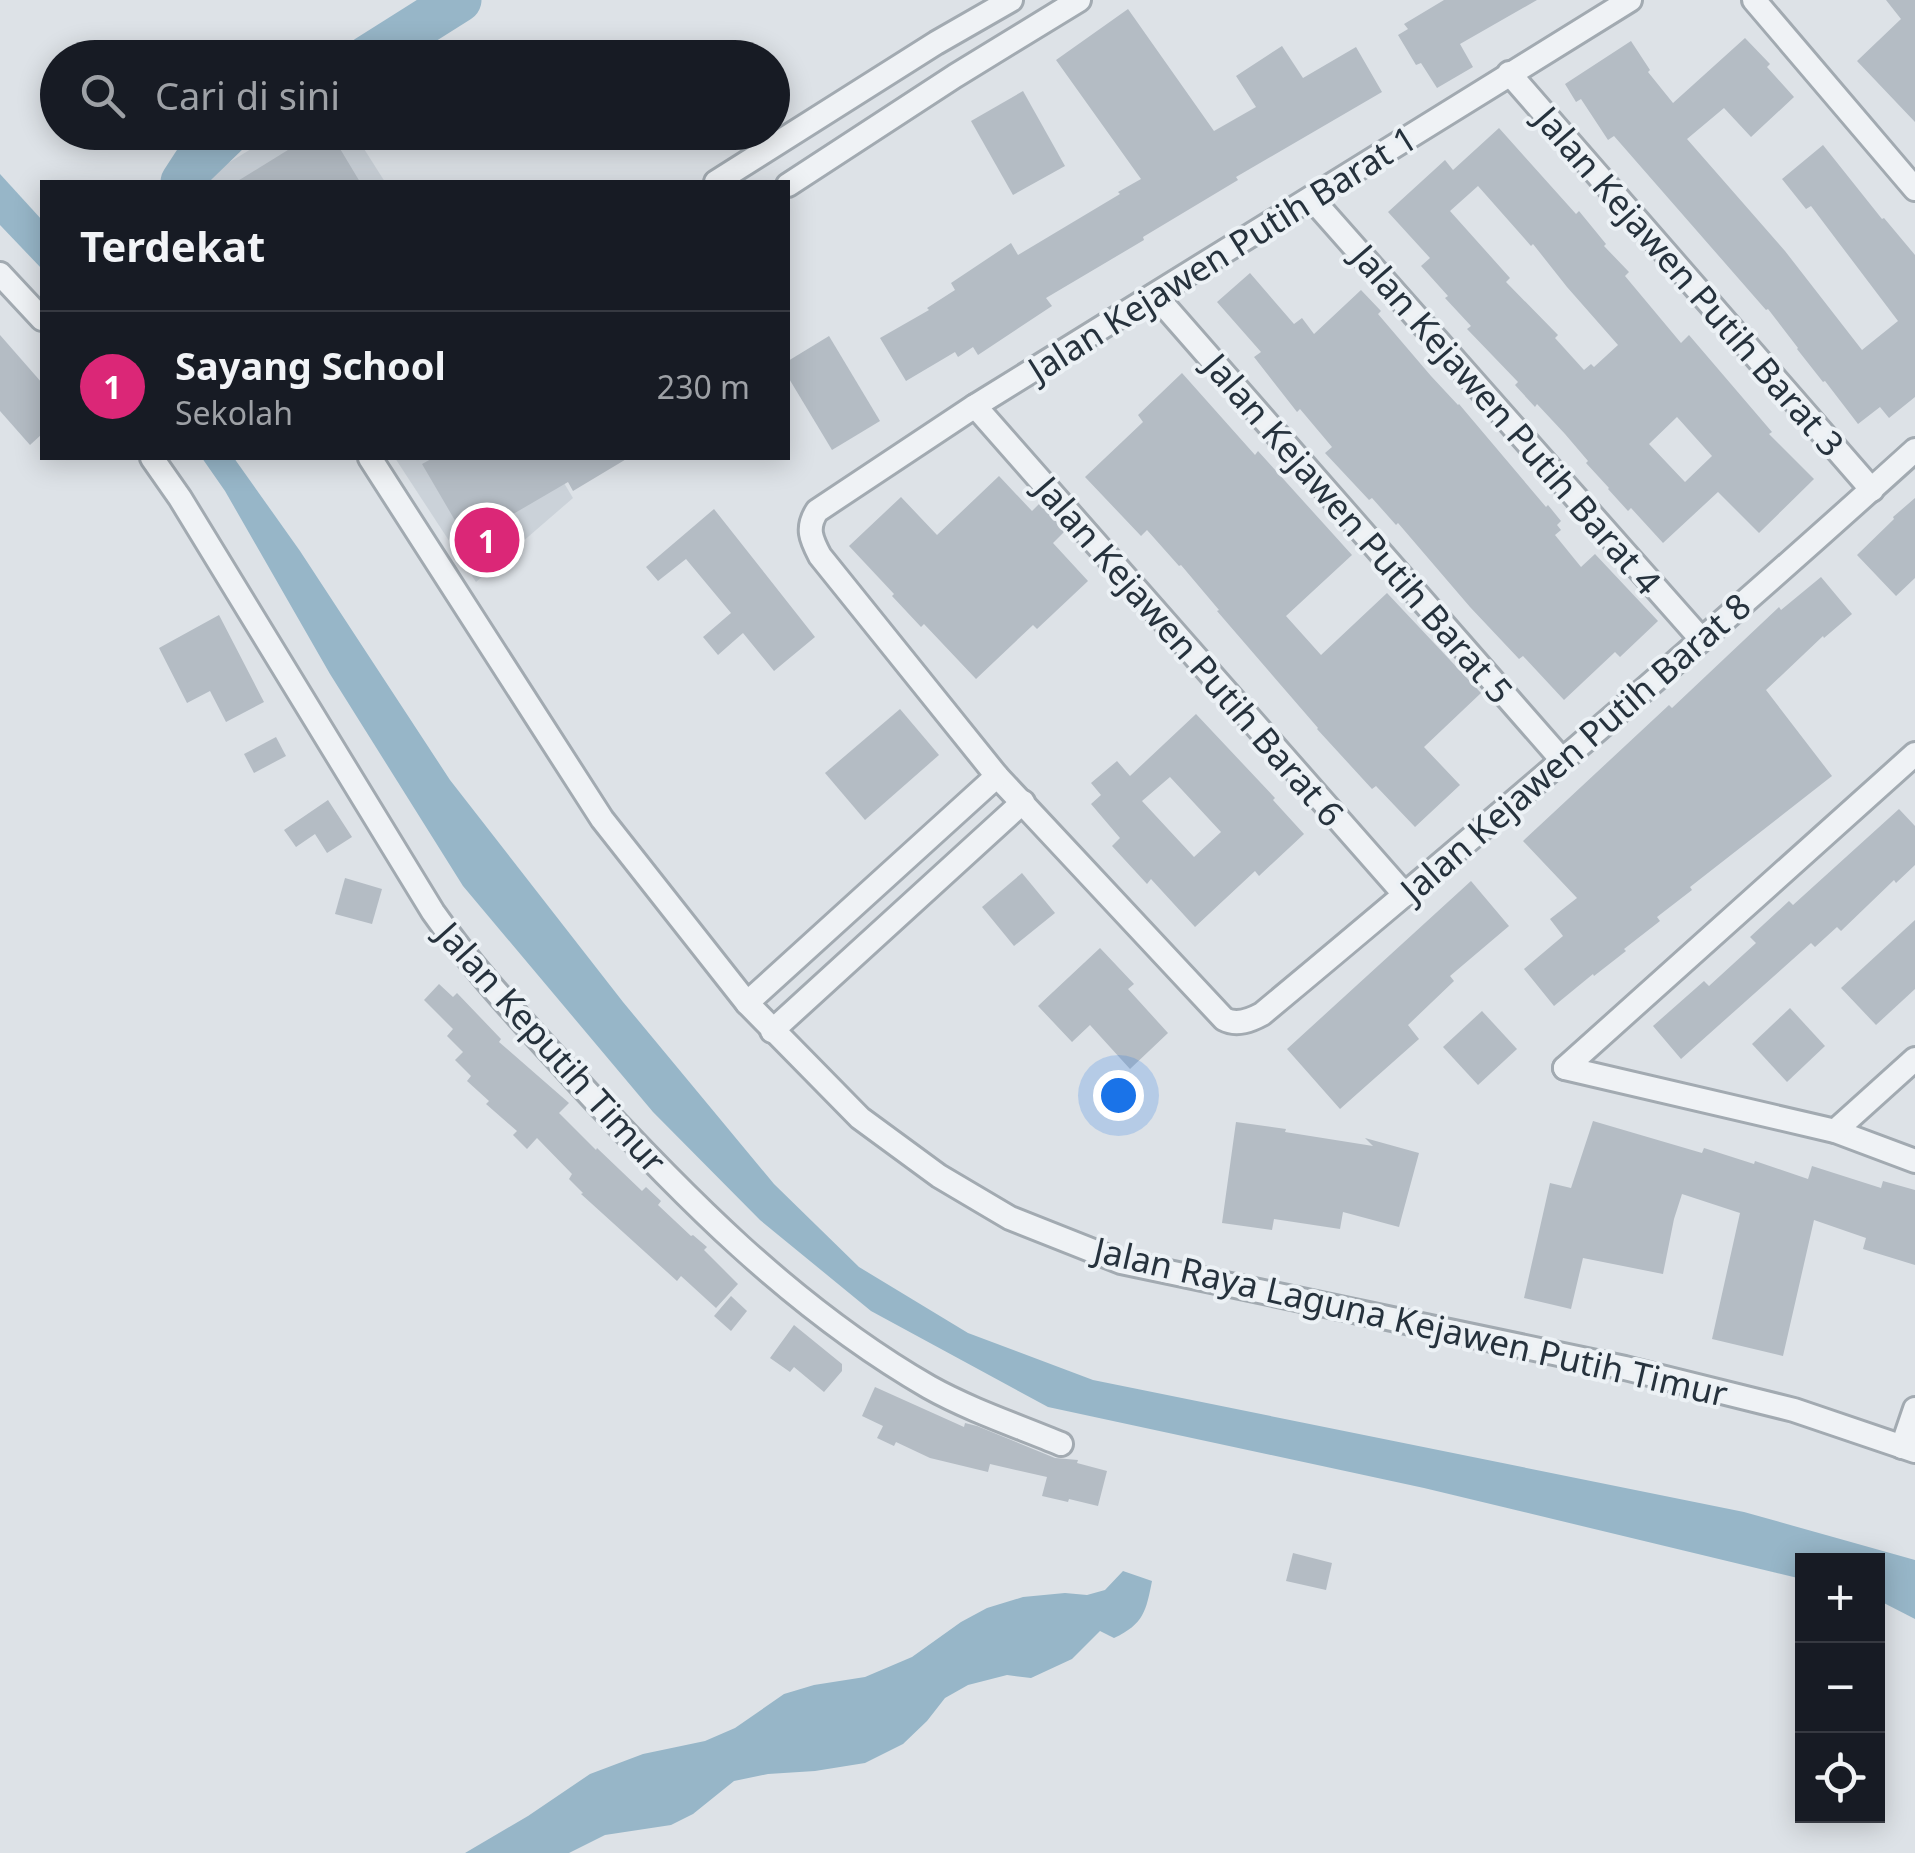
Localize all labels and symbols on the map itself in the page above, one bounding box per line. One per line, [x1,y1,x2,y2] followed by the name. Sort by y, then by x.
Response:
[1523,94,1855,466] street label: Jalan Kejawen Putih Barat 3
[1016,114,1425,394] street label: Jalan Kejawen Putih Barat 1
[1340,232,1672,604] street label: Jalan Kejawen Putih Barat 4
[1192,341,1524,713] street label: Jalan Kejawen Putih Barat 5
[1023,464,1355,836] street label: Jalan Kejawen Putih Barat 6
[454,502,520,578] pin: 1
[1388,582,1760,914] street label: Jalan Kejawen Putih Barat 8
[425,909,677,1183] street label: Jalan Keputih Timur
[1093,1070,1144,1121] your location
[1087,1224,1732,1417] street label: Jalan Raya Laguna Kejawen Putih Timur

